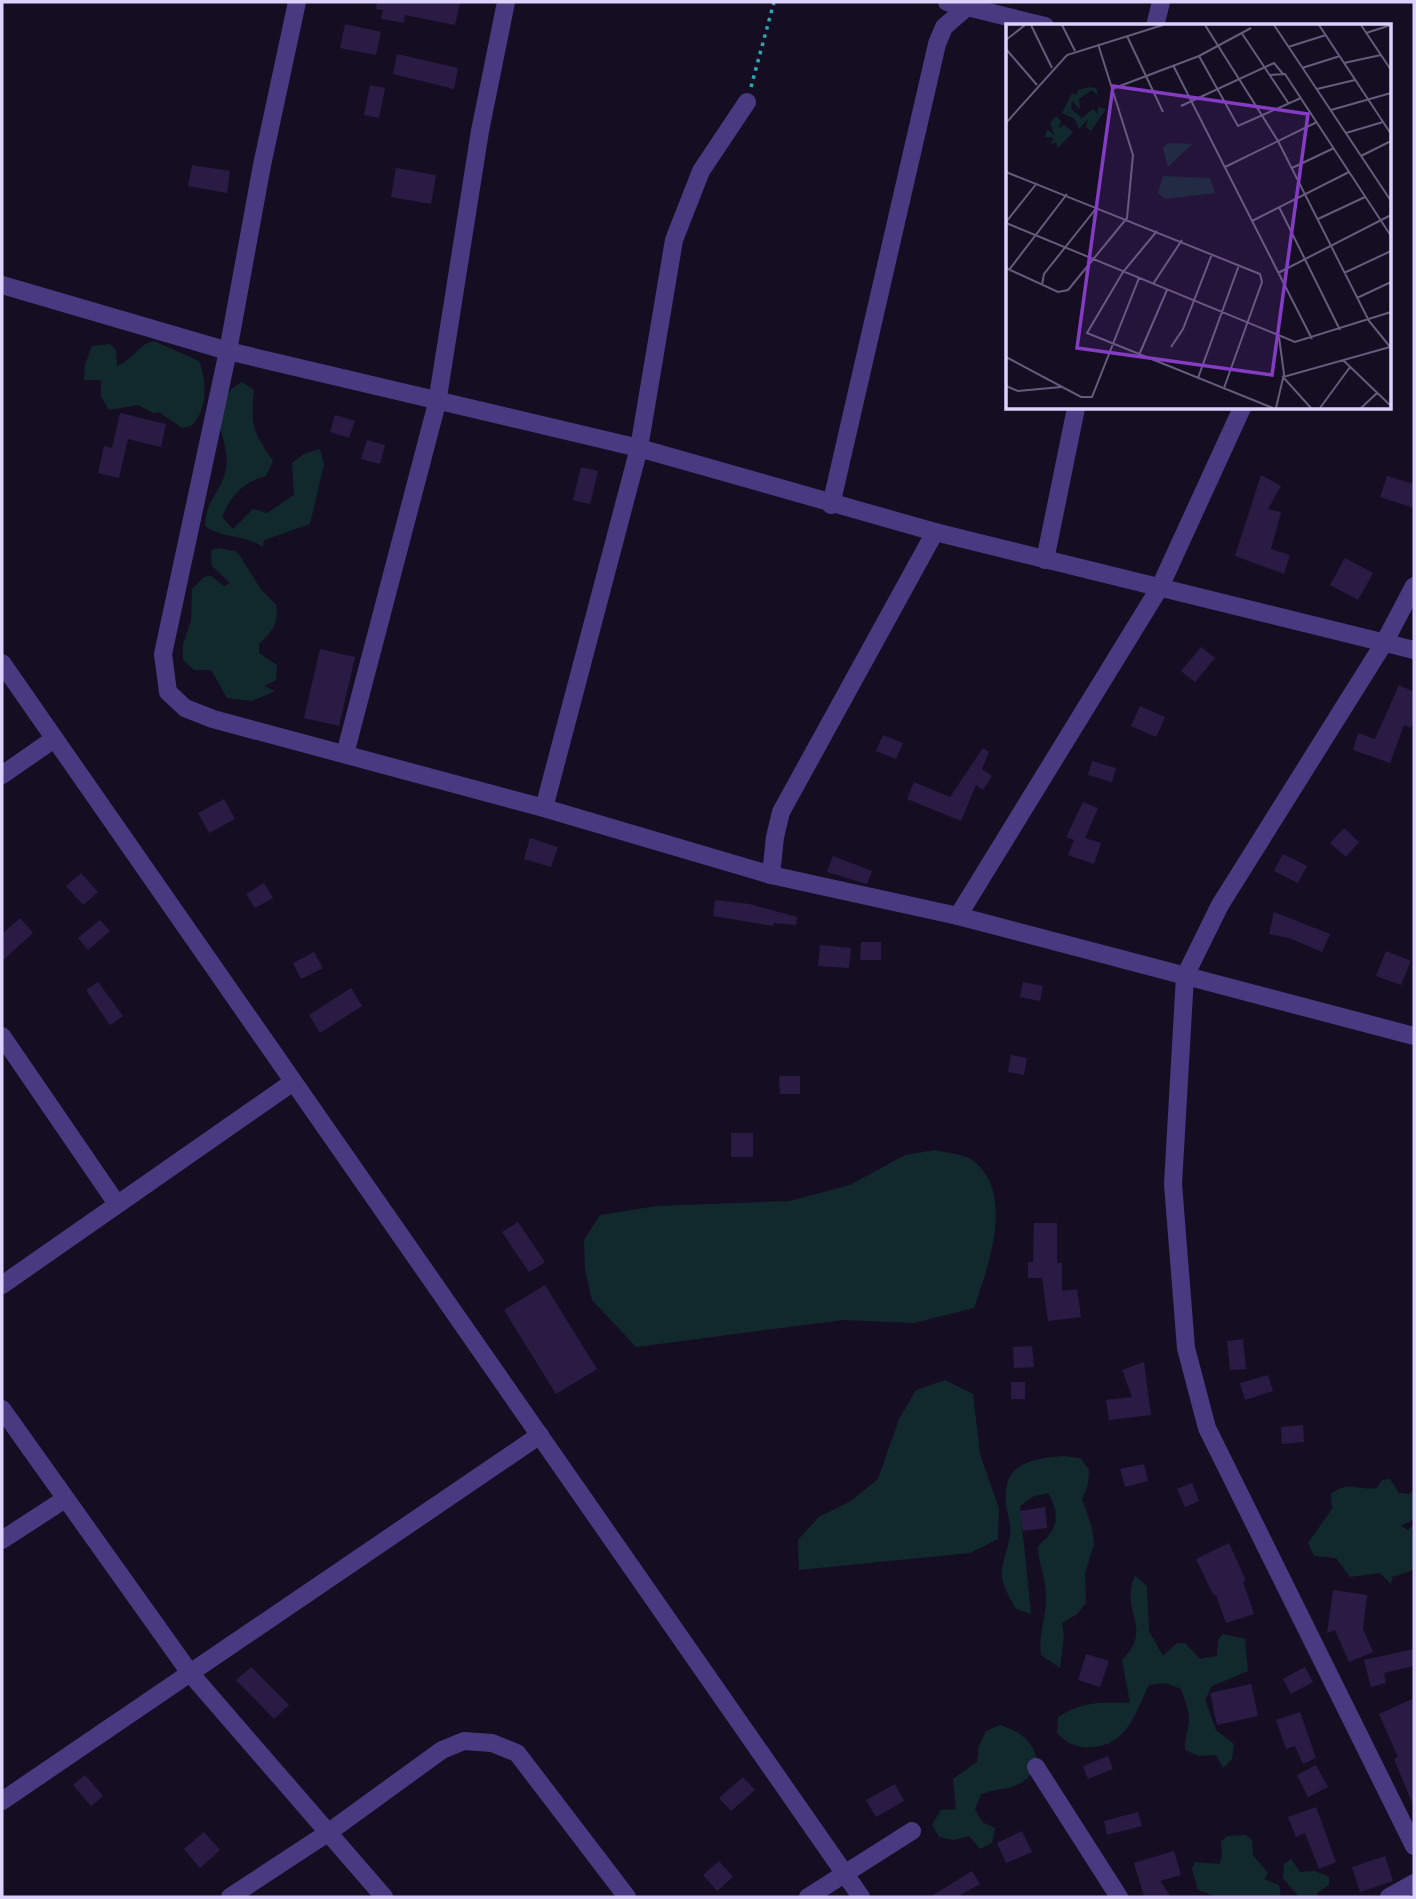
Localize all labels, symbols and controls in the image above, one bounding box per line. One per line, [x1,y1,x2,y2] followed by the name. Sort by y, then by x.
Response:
[1006,24,1392,410] inset map

